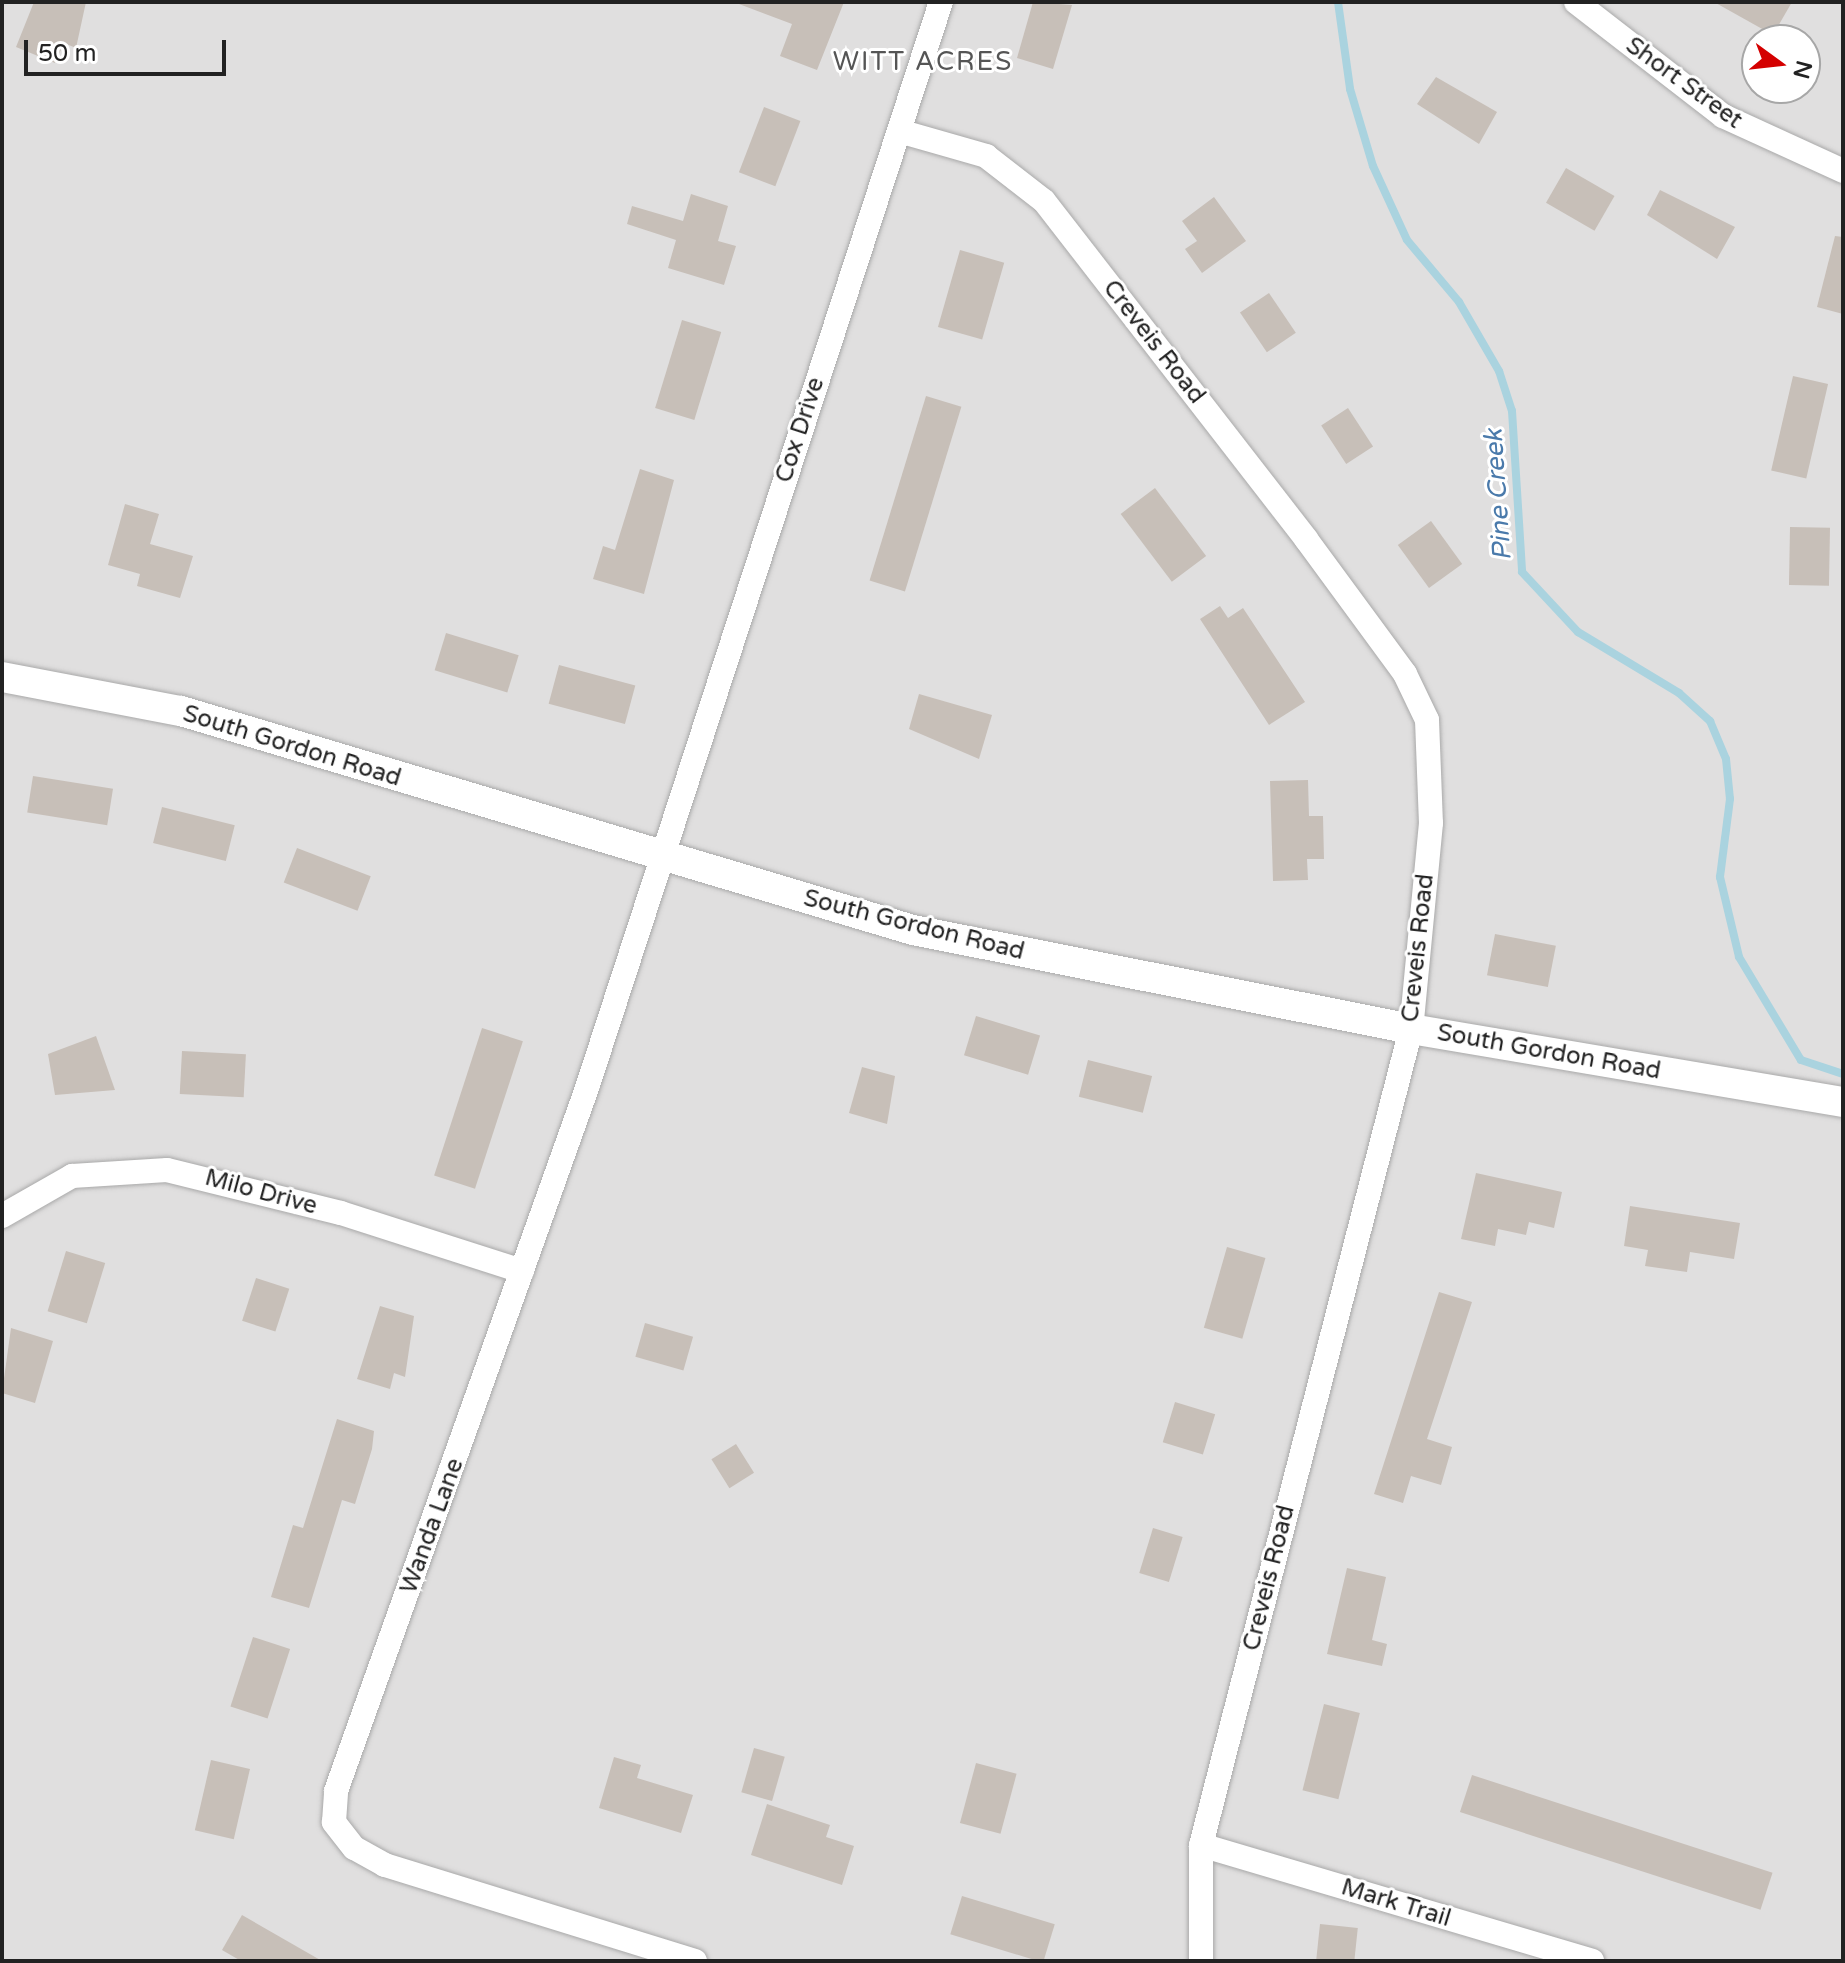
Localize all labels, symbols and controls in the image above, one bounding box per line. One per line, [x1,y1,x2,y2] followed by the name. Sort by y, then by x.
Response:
[28,24,230,74] scale bar
[1741,24,1821,104] north arrow
[1620,31,1748,135] street label: Short Street
[38,39,96,68] text: 50 m
[833,46,1013,78] district label: WITT ACRES
[1787,58,1817,82] text: N
[1097,274,1211,410] street label: Creveis Road
[769,374,831,486] street label: Cox Drive
[1478,428,1518,562] water label: Pine Creek
[179,699,405,793] street label: South Gordon Road
[1396,872,1440,1024] street label: Creveis Road
[801,884,1027,966] street label: South Gordon Road
[1435,1018,1663,1086] street label: South Gordon Road
[202,1163,320,1221] street label: Milo Drive
[394,1454,470,1598] street label: Wanda Lane
[1237,1502,1301,1654] street label: Creveis Road
[1338,1873,1454,1933] street label: Mark Trail

